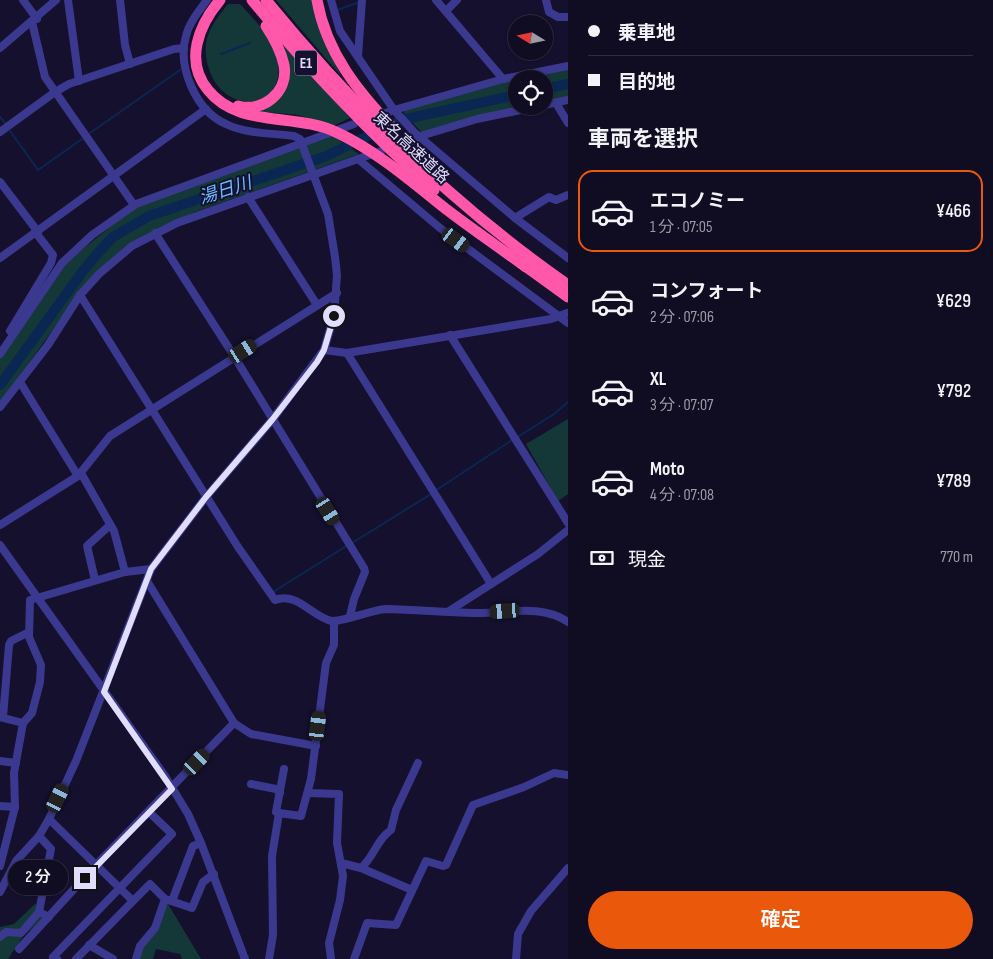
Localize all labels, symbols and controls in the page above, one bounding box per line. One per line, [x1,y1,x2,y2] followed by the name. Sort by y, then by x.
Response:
[508,15,552,60] north arrow
[508,15,553,115] map controls
[618,22,675,45] text: 乗車地
[295,50,317,76] road number: E1
[508,70,553,115] button: locate
[618,71,675,94] text: 目的地
[369,108,453,188] street label: 東名高速道路
[588,126,698,153] text: 車両を選択
[196,172,256,209] water label: 湯日川
[590,189,635,234] icon: car
[650,190,745,213] text: エコノミー
[936,200,971,223] text: ¥466
[650,218,712,237] text: 1 分 · 07:05
[439,225,472,255] car
[590,279,635,324] icon: car
[650,280,763,303] text: コンフォート
[936,290,971,313] text: ¥629
[323,305,345,327] route start
[650,308,714,327] text: 2 分 · 07:06
[226,337,259,365] car
[650,368,666,391] text: XL
[590,369,635,414] icon: car
[936,380,971,403] text: ¥792
[650,396,713,415] text: 3 分 · 07:07
[650,458,685,481] text: Moto
[590,459,635,504] icon: car
[936,470,971,493] text: ¥789
[650,486,714,505] text: 4 分 · 07:08
[313,494,342,528] car
[588,544,616,572] icon: cash
[940,548,973,567] text: 770 m
[628,549,666,572] text: 現金
[489,602,520,620] car
[308,710,327,742] car
[181,746,212,778] car
[44,781,71,815] car
[8,860,68,896] callout: 2 分
[74,867,96,889] route end
[25,868,51,887] text: 2 分
[588,891,973,949] button: 確定

